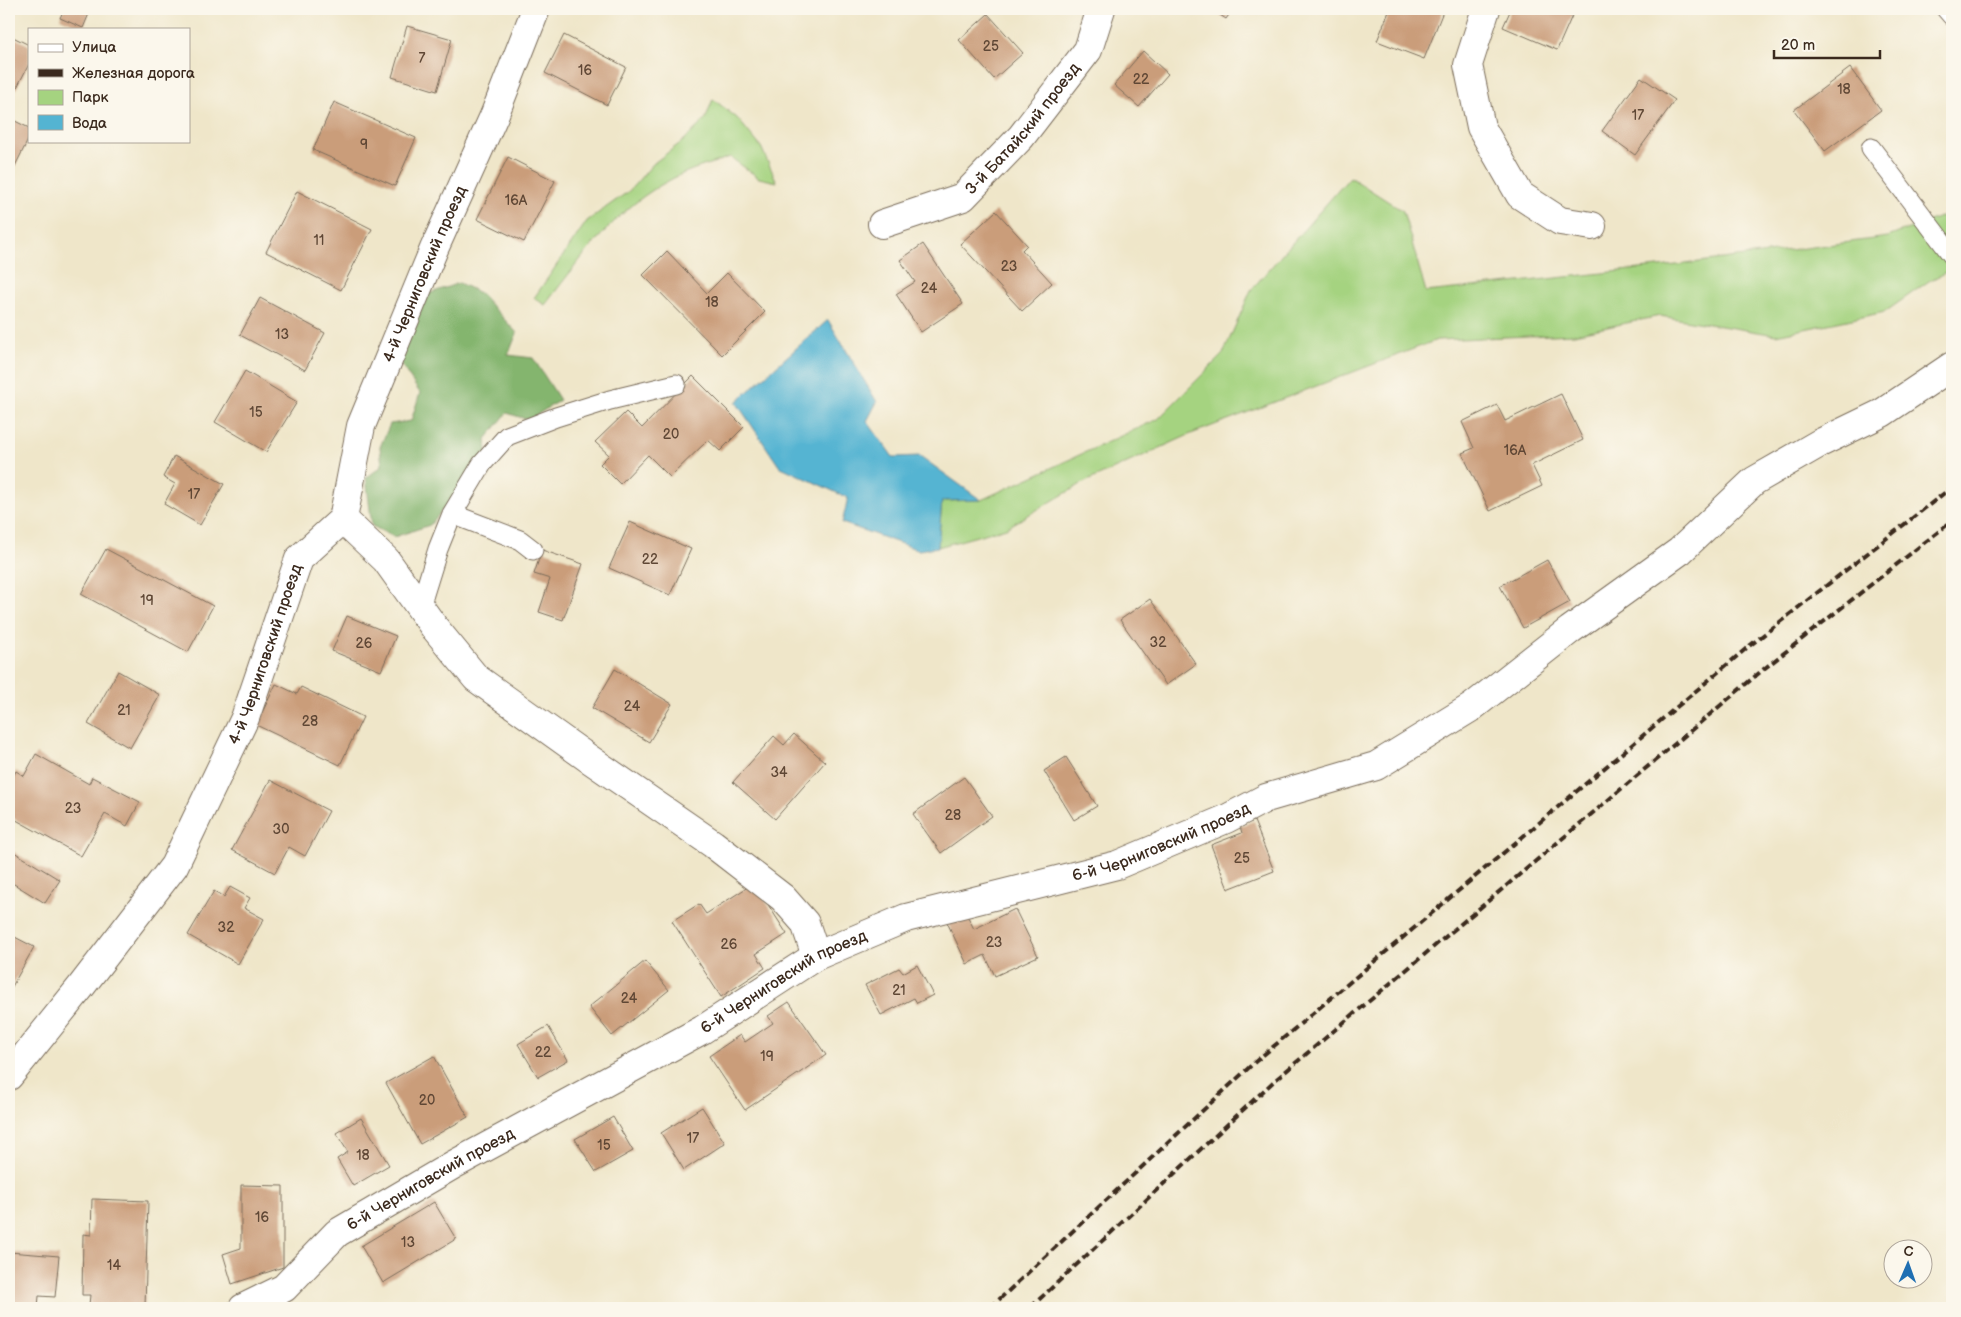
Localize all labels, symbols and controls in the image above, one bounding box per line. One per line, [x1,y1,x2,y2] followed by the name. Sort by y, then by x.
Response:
[28,28,190,142] legend
[1774,28,1880,60] scale bar
[1781,36,1815,55] text: 20 m
[72,38,117,57] text: Улица
[983,38,999,55] house number: 25
[419,50,426,67] house number: 7
[961,59,1084,199] street label: 3-й Батайский проезд
[578,62,592,79] house number: 16
[72,64,195,83] text: Железная дорога
[1133,71,1150,88] house number: 22
[1837,81,1851,98] house number: 18
[72,88,109,107] text: Парк
[1632,107,1644,124] house number: 17
[72,114,107,133] text: Вода
[360,136,368,153] house number: 9
[379,183,471,365] street label: 4-й Черниговский проезд
[505,192,528,209] house number: 16А
[314,232,324,249] house number: 11
[1001,258,1017,275] house number: 23
[921,280,938,297] house number: 24
[705,294,719,311] house number: 18
[275,326,289,343] house number: 13
[249,404,263,421] house number: 15
[663,426,679,443] house number: 20
[1504,442,1527,459] house number: 16А
[188,486,200,503] house number: 17
[642,551,659,568] house number: 22
[224,561,306,748] street label: 4-й Черниговский проезд
[140,592,154,609] house number: 19
[1150,634,1167,651] house number: 32
[356,635,373,652] house number: 26
[624,698,641,715] house number: 24
[117,702,131,719] house number: 21
[302,713,318,730] house number: 28
[770,764,788,781] house number: 34
[1070,798,1254,885] street label: 6-й Черниговский проезд
[65,800,81,817] house number: 23
[945,807,961,824] house number: 28
[273,821,289,838] house number: 30
[1234,850,1250,867] house number: 25
[218,919,235,936] house number: 32
[697,926,870,1038] street label: 6-й Черниговский проезд
[986,934,1002,951] house number: 23
[721,936,738,953] house number: 26
[892,982,906,999] house number: 21
[621,990,638,1007] house number: 24
[535,1044,552,1061] house number: 22
[760,1048,774,1065] house number: 19
[419,1092,435,1109] house number: 20
[343,1124,518,1235] street label: 6-й Черниговский проезд
[687,1130,699,1147] house number: 17
[597,1137,611,1154] house number: 15
[356,1147,370,1164] house number: 18
[255,1209,269,1226] house number: 16
[401,1234,415,1251] house number: 13
[1884,1240,1934,1290] north arrow
[1903,1243,1914,1260] text: С
[107,1257,121,1274] house number: 14

